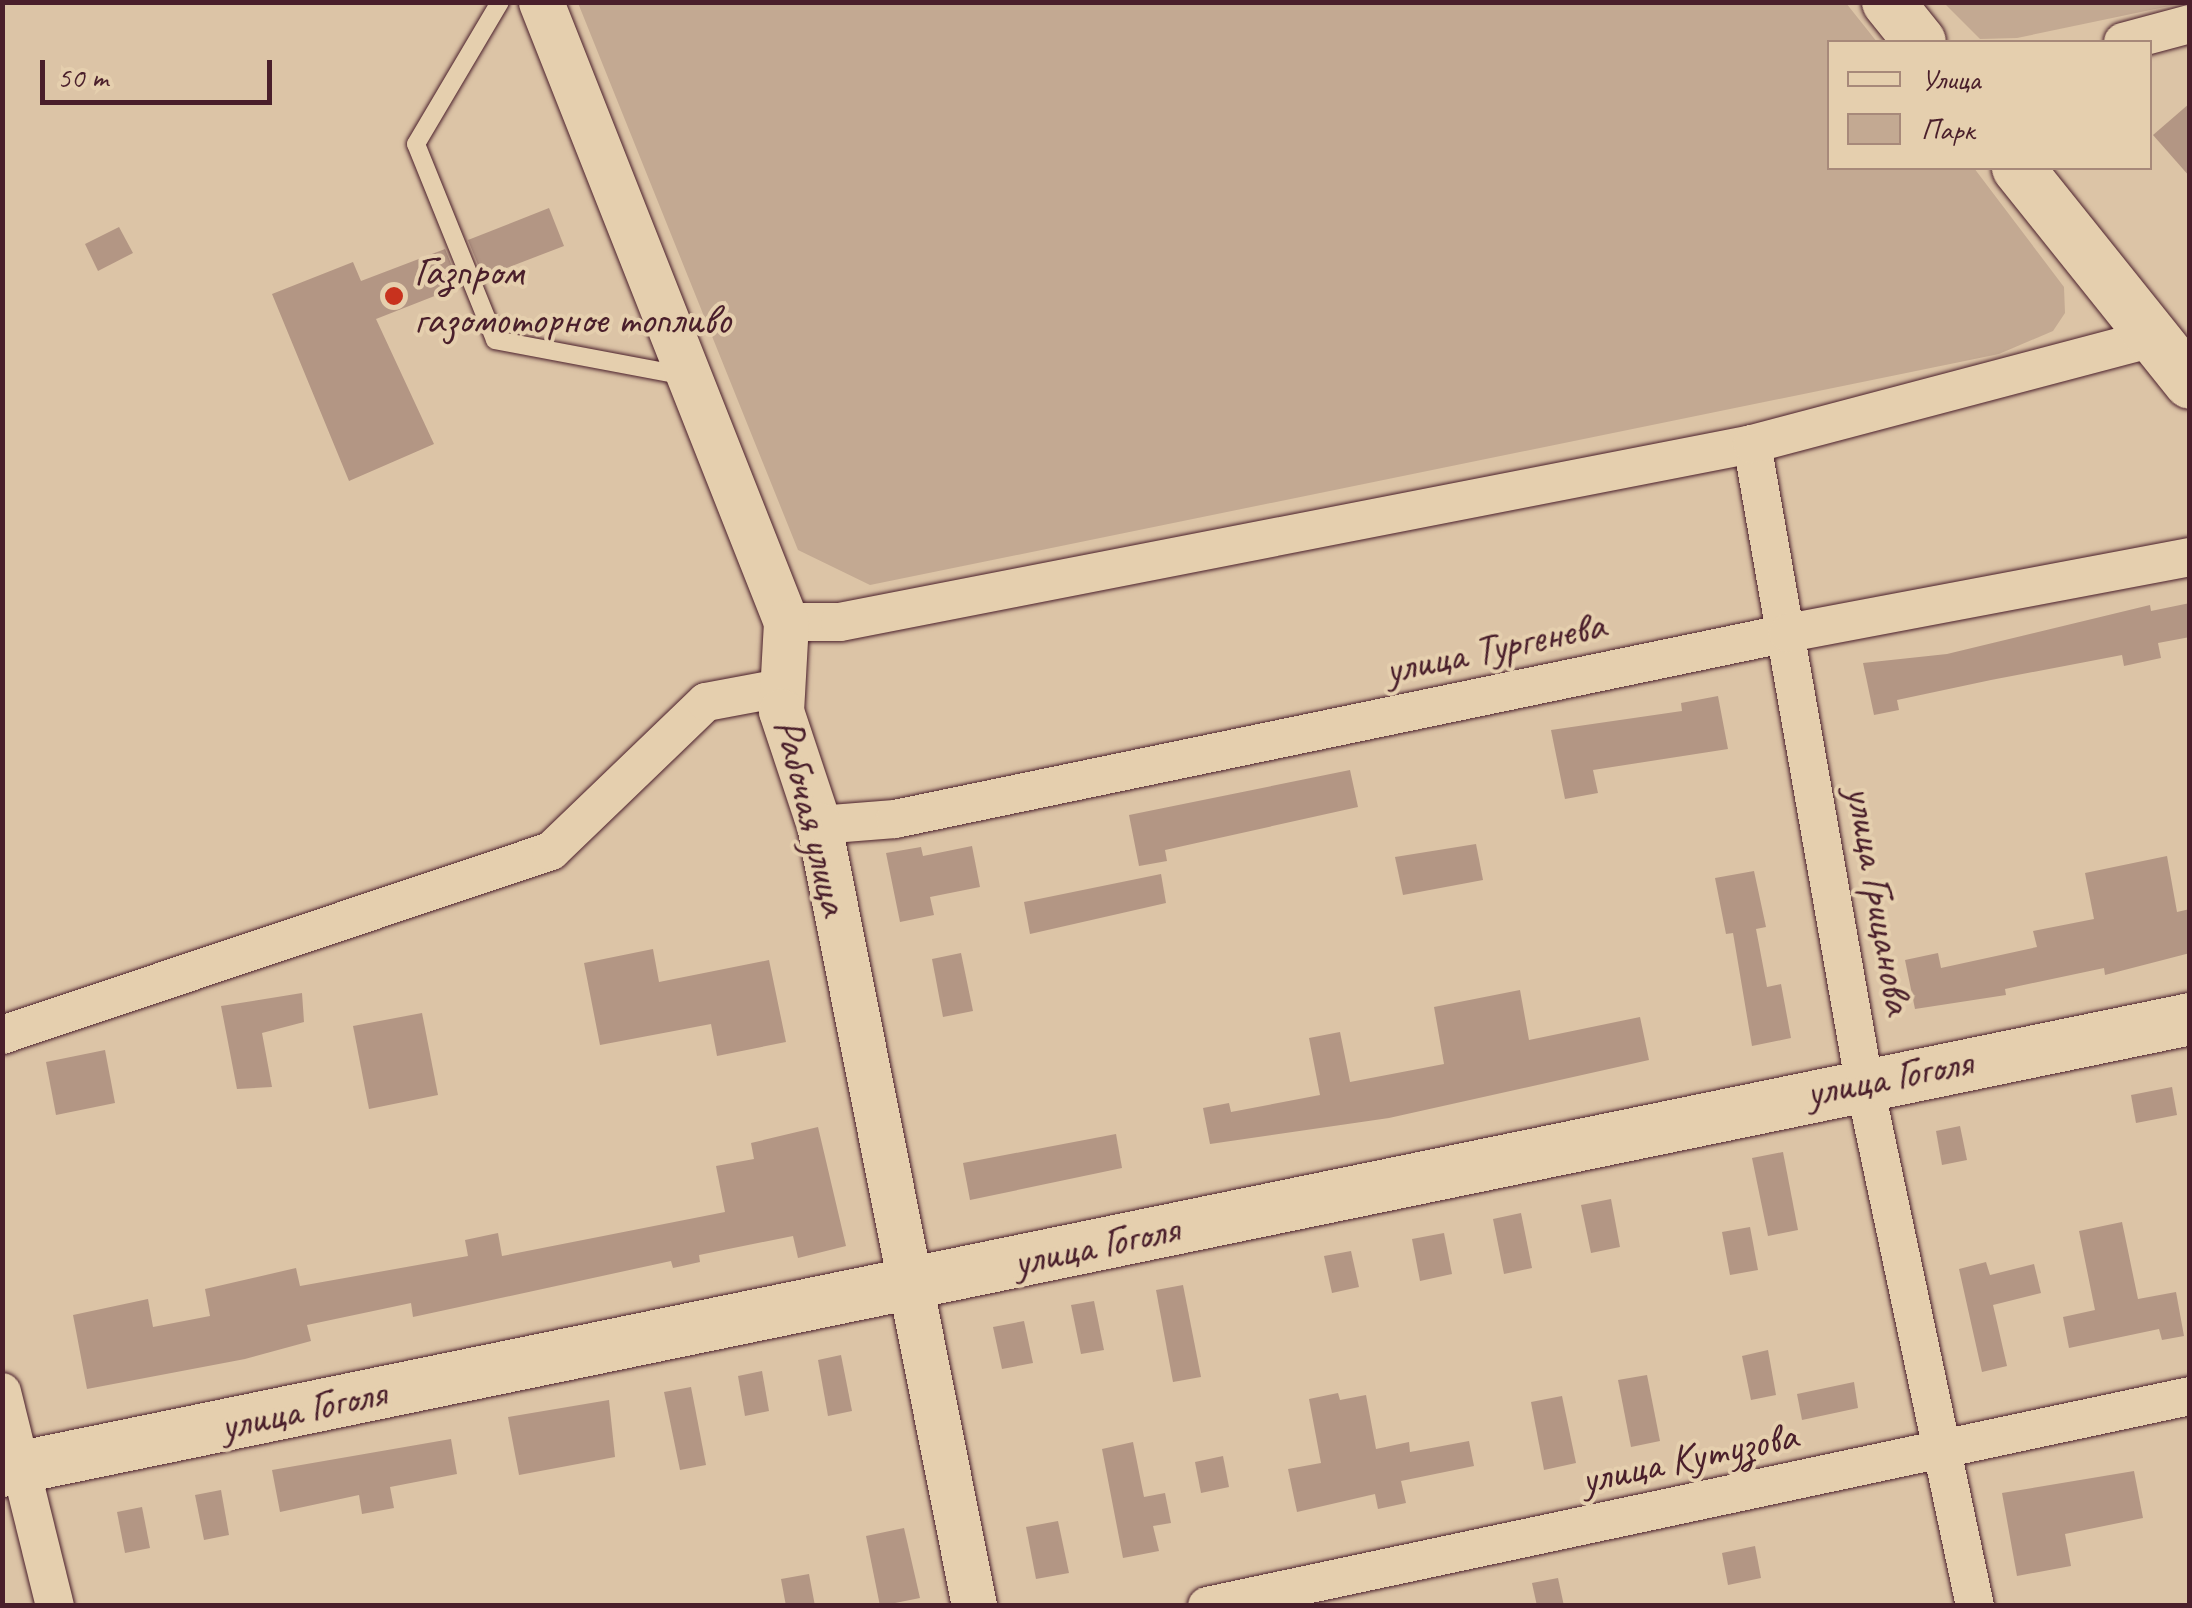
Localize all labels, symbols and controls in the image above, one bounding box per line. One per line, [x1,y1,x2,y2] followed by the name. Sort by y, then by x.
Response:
[45,40,278,102] scale bar
[1827,40,2152,170] legend
[57,58,108,96] text: 50 m
[1921,60,1980,98] text: Улица
[1921,110,1975,148] text: Парк
[414,247,730,346] place label: Газпром газомоторное топливо
[383,285,405,307] marker: Газпром газомоторное топливо
[1380,600,1610,696] street label: улица Тургенева
[762,713,860,921] street label: Рабочая улица
[1834,783,1924,1017] street label: улица Грицанова
[1803,1037,1975,1119] street label: улица Гоголя
[1009,1204,1183,1288] street label: улица Гоголя
[216,1368,390,1452] street label: улица Гоголя
[1576,1411,1802,1505] street label: улица Кутузова

